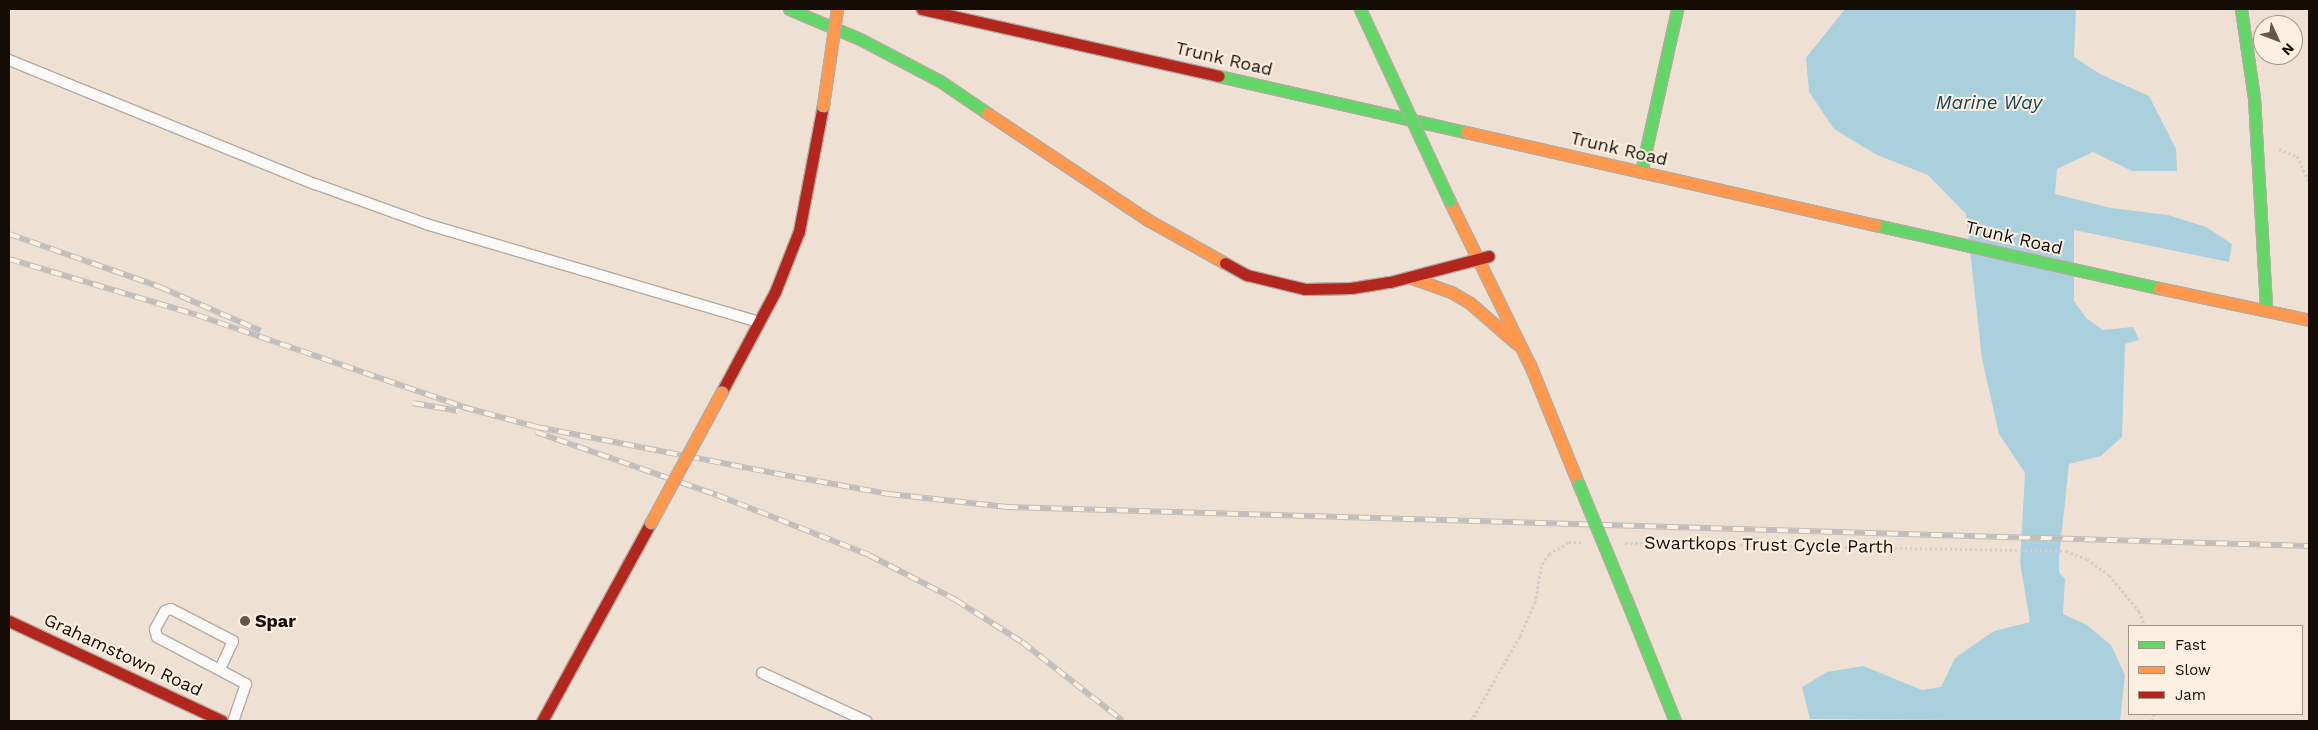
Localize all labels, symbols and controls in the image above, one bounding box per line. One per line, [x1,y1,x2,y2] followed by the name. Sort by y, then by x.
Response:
[2253,15,2303,65] north arrow
[1173,37,1275,81] street label: Trunk Road
[2279,40,2298,59] text: N
[1936,92,2042,114] water label: Marine Way
[1568,127,1670,171] street label: Trunk Road
[1963,216,2065,260] street label: Trunk Road
[1644,532,1894,558] street label: Swartkops Trust Cycle Parth
[40,609,206,701] street label: Grahamstown Road
[255,610,296,632] place label: Spar
[239,615,251,627] marker: Spar
[2128,625,2303,715] legend
[2175,636,2206,654] text: Fast
[2175,661,2211,679] text: Slow
[2175,686,2206,704] text: Jam

